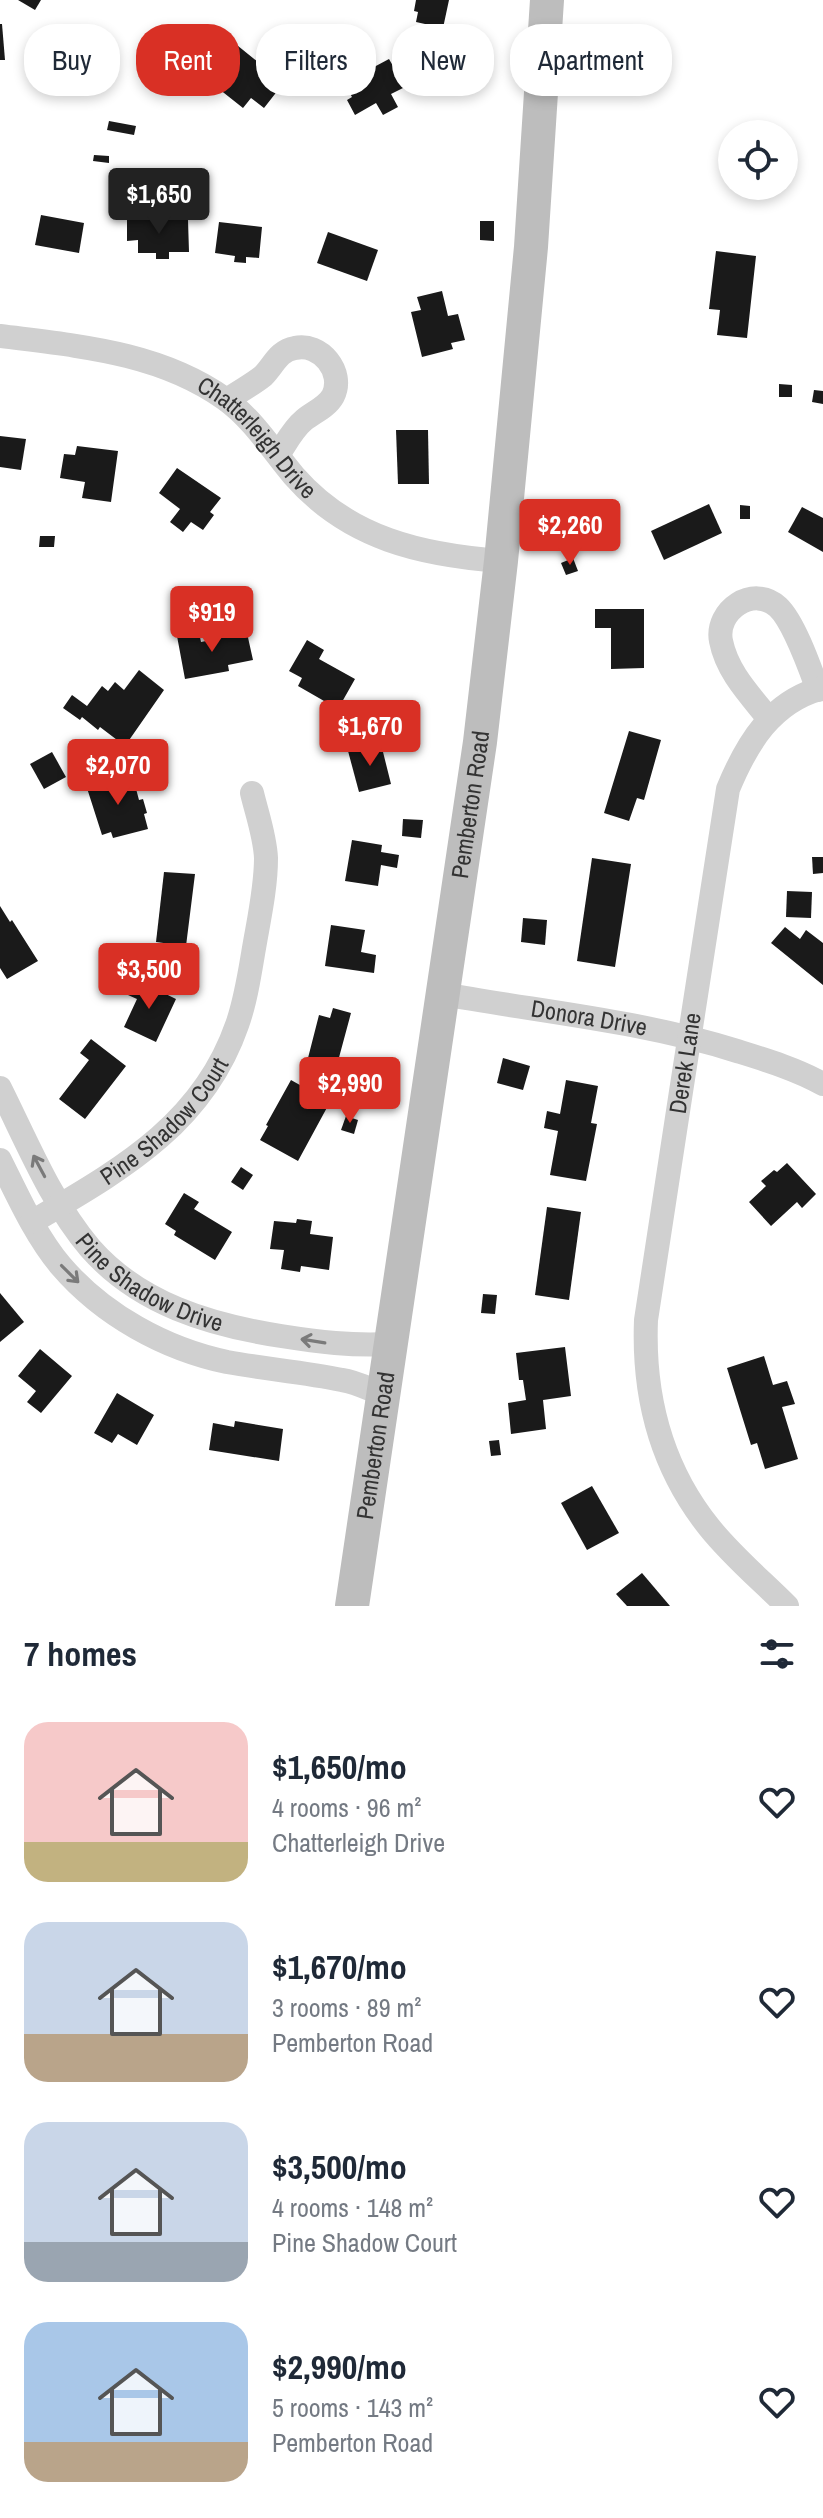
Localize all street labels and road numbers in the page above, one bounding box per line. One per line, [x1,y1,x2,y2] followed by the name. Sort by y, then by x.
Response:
[192,368,324,505] street label: Chatterleigh Drive
[443,729,496,881] street label: Pemberton Road
[529,992,650,1043] street label: Donora Drive
[661,1010,708,1116] street label: Derek Lane
[93,1051,235,1192] street label: Pine Shadow Court
[69,1226,227,1338] street label: Pine Shadow Drive
[348,1370,401,1522] street label: Pemberton Road

